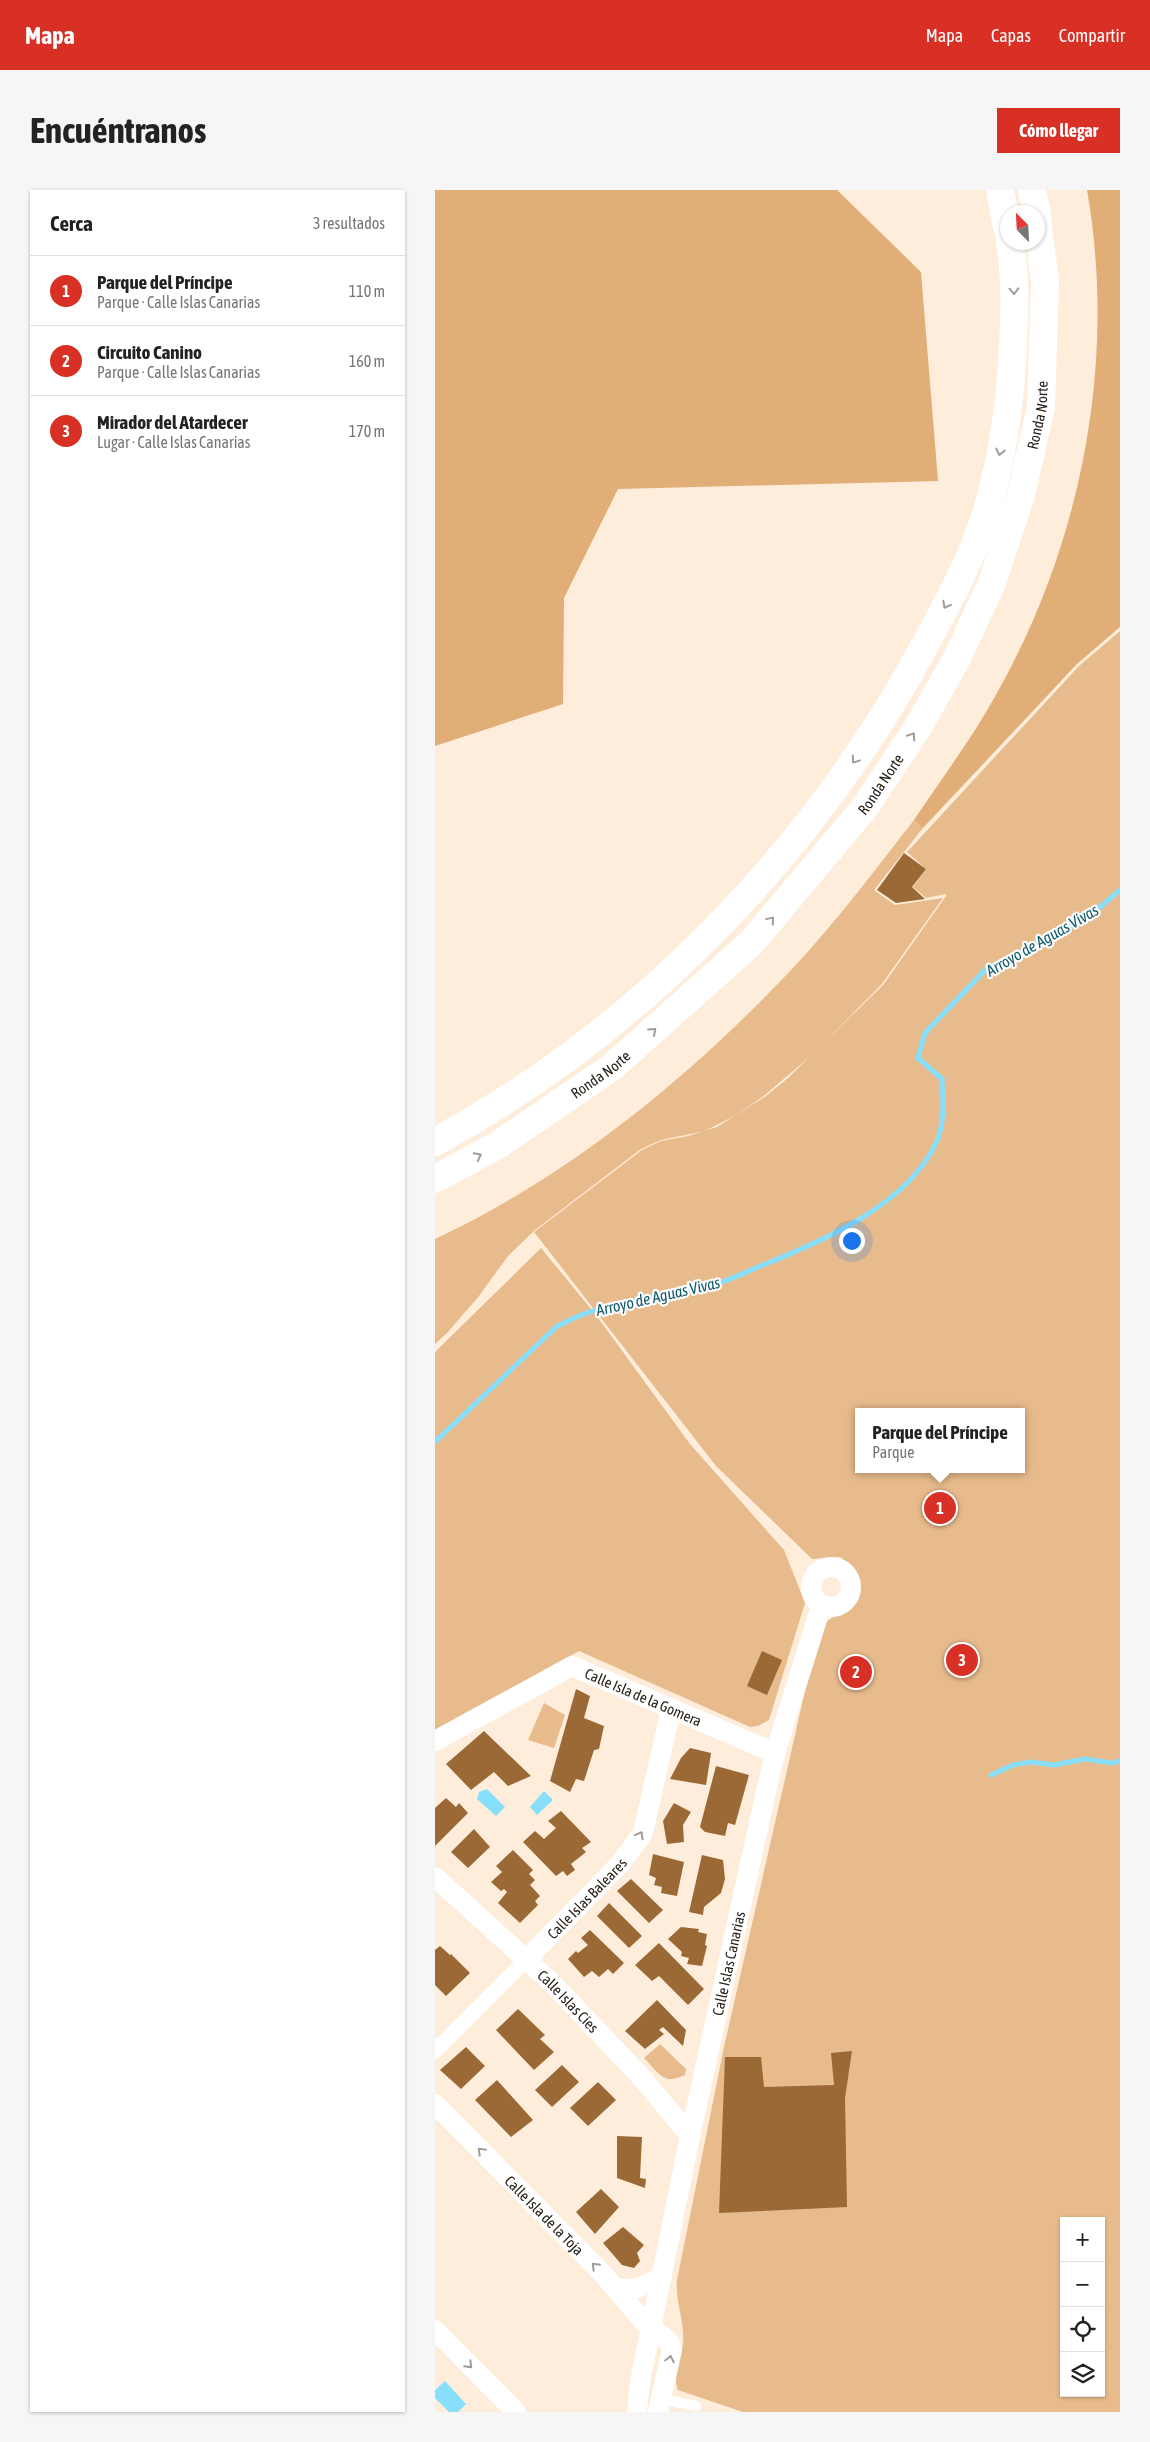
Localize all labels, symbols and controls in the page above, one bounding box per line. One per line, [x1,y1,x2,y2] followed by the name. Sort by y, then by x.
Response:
[25,22,75,49] text: Mapa
[926,25,963,46] text: Mapa
[991,25,1031,46] text: Capas
[1059,25,1125,46] text: Compartir
[997,108,1120,153] button: Cómo llegar
[30,110,206,150] text: Encuéntranos
[1000,205,1045,250] north arrow
[50,211,93,235] text: Cerca
[313,214,385,232] text: 3 resultados
[97,271,233,293] text: Parque del Príncipe
[62,282,70,300] text: 1
[349,282,385,300] text: 110 m
[1008,287,1019,295] one-way arrow
[97,293,260,311] text: Parque · Calle Islas Canarias
[97,341,202,363] text: Circuito Canino
[62,352,70,370] text: 2
[349,352,385,370] text: 160 m
[97,363,260,381] text: Parque · Calle Islas Canarias
[1023,380,1050,451] street label: Ronda Norte
[97,411,248,433] text: Mirador del Atardecer
[62,422,70,440] text: 3
[349,422,385,440] text: 170 m
[97,433,250,451] text: Lugar · Calle Islas Canarias
[995,448,1006,457] one-way arrow
[943,600,953,609] one-way arrow
[906,732,915,741] one-way arrow
[854,750,907,818] street label: Ronda Norte
[852,754,861,764] one-way arrow
[982,900,1102,981] water label: Arroyo de Aguas Vivas
[765,916,774,925] one-way arrow
[647,1028,656,1037] one-way arrow
[567,1047,633,1101] street label: Ronda Norte
[473,1152,482,1162] one-way arrow
[839,1228,865,1254] your location
[593,1273,722,1320] water label: Arroyo de Aguas Vivas
[855,1408,1025,1473] popup
[872,1421,1008,1443] text: Parque del Príncipe
[872,1443,914,1461] text: Parque
[924,1489,956,1527] pin: 1
[946,1641,978,1679] pin: 3
[840,1653,872,1691] pin: 2
[583,1664,705,1729] street label: Calle Isla de la Gomera
[634,1831,644,1840] one-way arrow
[543,1855,630,1942] street label: Calle Islas Baleares
[708,1910,748,2017] street label: Calle Islas Canarias
[534,1966,602,2035] street label: Calle Islas Cíes
[477,2147,486,2156] one-way arrow
[502,2172,588,2258] street label: Calle Isla de la Toja
[1060,2217,1105,2397] map controls
[1060,2217,1105,2262] button: +
[1060,2262,1105,2307] button: −
[592,2263,601,2272] one-way arrow
[1060,2307,1105,2352] button: locate
[1060,2352,1105,2397] button: layers
[664,2355,675,2363] one-way arrow
[463,2359,472,2368] one-way arrow

